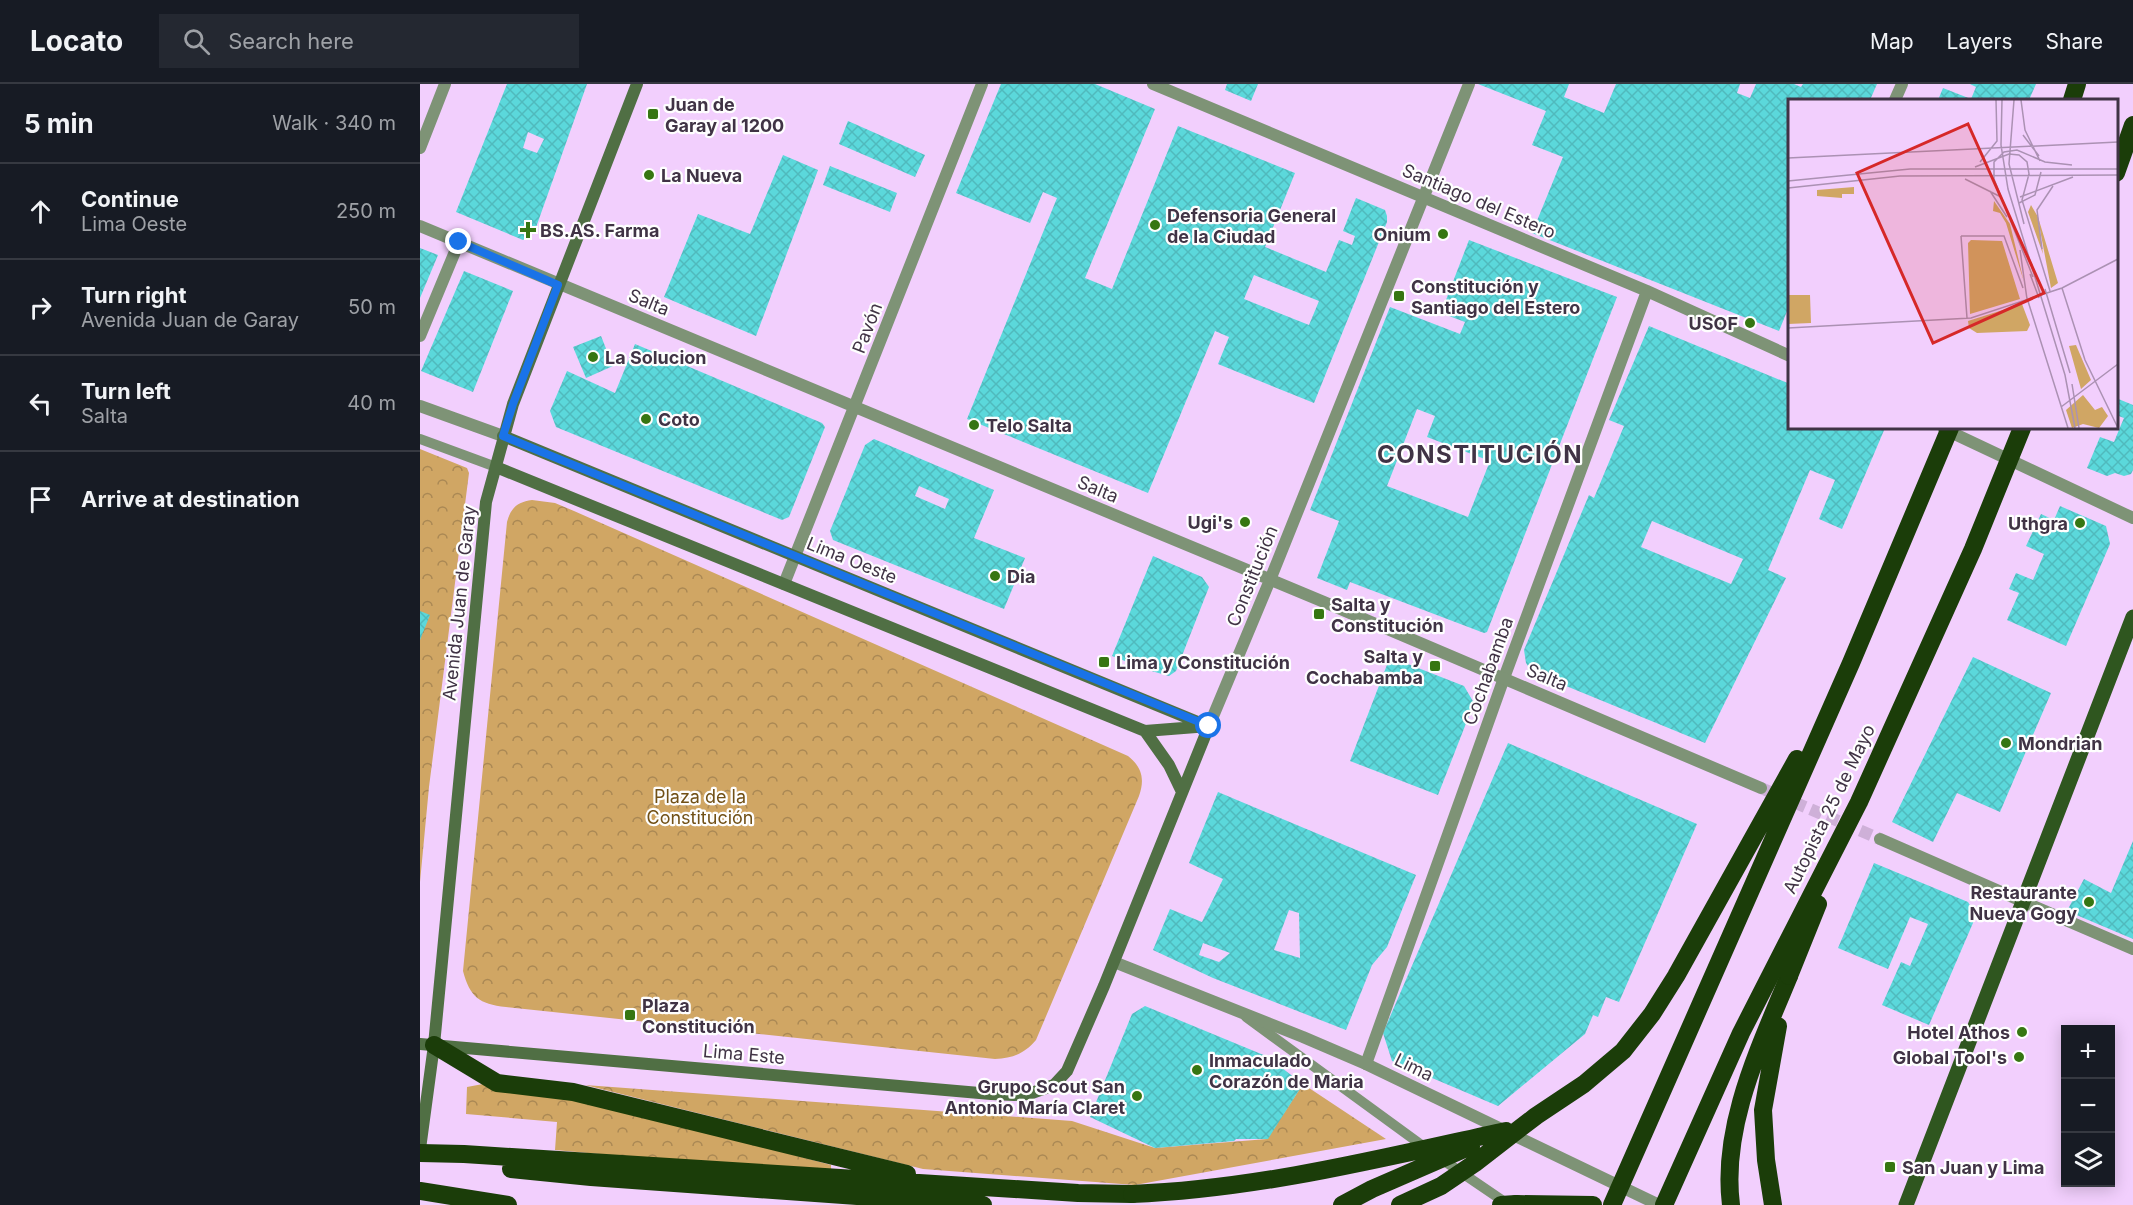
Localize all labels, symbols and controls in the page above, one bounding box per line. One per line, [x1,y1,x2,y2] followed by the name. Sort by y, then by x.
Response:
[159,14,579,68] search box
[30,24,123,58] text: Locato
[180,25,213,58] icon: search
[228,28,354,54] text: Search here
[1870,29,1914,54] text: Map
[1947,29,2013,54] text: Layers
[2046,29,2103,54] text: Share
[665,94,784,136] place label: Juan de Garay al 1200
[1788,99,2118,429] inset map
[646,107,660,121] marker: Juan de Garay al 1200
[24,108,94,139] text: 5 min
[272,111,396,135] text: Walk · 340 m
[1399,159,1559,243] street label: Santiago del Estero
[661,165,742,186] place label: La Nueva
[642,168,656,182] marker: La Nueva
[81,186,179,212] text: Continue
[24,195,57,228] icon: ahead
[336,199,396,223] text: 250 m
[1167,205,1336,247] place label: Defensoria General de la Ciudad
[81,212,187,236] text: Lima Oeste
[1148,218,1162,232] marker: Defensoria General de la Ciudad
[540,220,659,241] place label: BS.AS. Farma
[521,223,535,237] marker: BS.AS. Farma
[1373,224,1431,245] place label: Onium
[1436,227,1450,241] marker: Onium
[445,228,471,254] route end
[1411,276,1580,318] place label: Constitución y Santiago del Estero
[81,282,187,308] text: Turn right
[625,284,673,320] street label: Salta
[1392,289,1406,303] marker: Constitución y Santiago del Estero
[24,291,57,324] icon: right
[348,295,396,319] text: 50 m
[848,300,886,356] street label: Pavón
[81,308,299,332] text: Avenida Juan de Garay
[1689,313,1738,334] place label: USOF
[1743,316,1757,330] marker: USOF
[605,347,707,368] place label: La Solucion
[586,350,600,364] marker: La Solucion
[81,378,171,404] text: Turn left
[24,387,57,420] icon: left
[347,391,396,415] text: 40 m
[81,404,128,428] text: Salta
[658,409,700,430] place label: Coto
[639,412,653,426] marker: Coto
[986,415,1072,436] place label: Telo Salta
[967,418,981,432] marker: Telo Salta
[1377,440,1583,469] district label: CONSTITUCIÓN
[1074,471,1122,507] street label: Salta
[24,483,57,516] icon: arrive
[81,486,300,512] text: Arrive at destination
[438,504,480,702] street label: Avenida Juan de Garay
[1188,512,1233,533] place label: Ugi's
[2008,513,2068,534] place label: Uthgra
[1238,515,1252,529] marker: Ugi's
[2073,516,2087,530] marker: Uthgra
[1222,522,1282,630] street label: Constitución
[804,532,900,588] street label: Lima Oeste
[1007,566,1035,587] place label: Dia
[988,569,1002,583] marker: Dia
[1331,594,1444,636] place label: Salta y Constitución
[1312,607,1326,621] marker: Salta y Constitución
[1459,614,1517,728] street label: Cochabamba
[1306,646,1423,688] place label: Salta y Cochabamba
[1116,652,1290,673] place label: Lima y Constitución
[1097,655,1111,669] marker: Lima y Constitución
[1428,659,1442,673] marker: Salta y Cochabamba
[1523,659,1571,695] street label: Salta
[1195,712,1221,738] route start
[1779,721,1879,897] street label: Autopista 25 de Mayo
[2018,733,2102,754] place label: Mondrian
[1999,736,2013,750] marker: Mondrian
[647,786,753,828] park label: Plaza de la Constitución
[1970,882,2077,924] place label: Restaurante Nueva Gogy
[2082,895,2096,909] marker: Restaurante Nueva Gogy
[642,995,755,1037] place label: Plaza Constitución
[623,1008,637,1022] marker: Plaza Constitución
[1907,1022,2010,1043] place label: Hotel Athos
[2015,1025,2029,1039] marker: Hotel Athos
[2061,1025,2115,1187] map controls
[2061,1025,2115,1079] button: +
[702,1040,786,1068] street label: Lima Este
[1893,1047,2007,1068] place label: Global Tool's
[1391,1049,1437,1085] street label: Lima
[1209,1050,1364,1092] place label: Inmaculado Corazón de Maria
[2012,1050,2026,1064] marker: Global Tool's
[1190,1063,1204,1077] marker: Inmaculado Corazón de Maria
[944,1076,1125,1118] place label: Grupo Scout San Antonio María Claret
[2061,1079,2115,1133] button: −
[1130,1089,1144,1103] marker: Grupo Scout San Antonio María Claret
[2061,1133,2115,1187] button: layers
[1902,1157,2044,1178] place label: San Juan y Lima
[1883,1160,1897,1174] marker: San Juan y Lima

